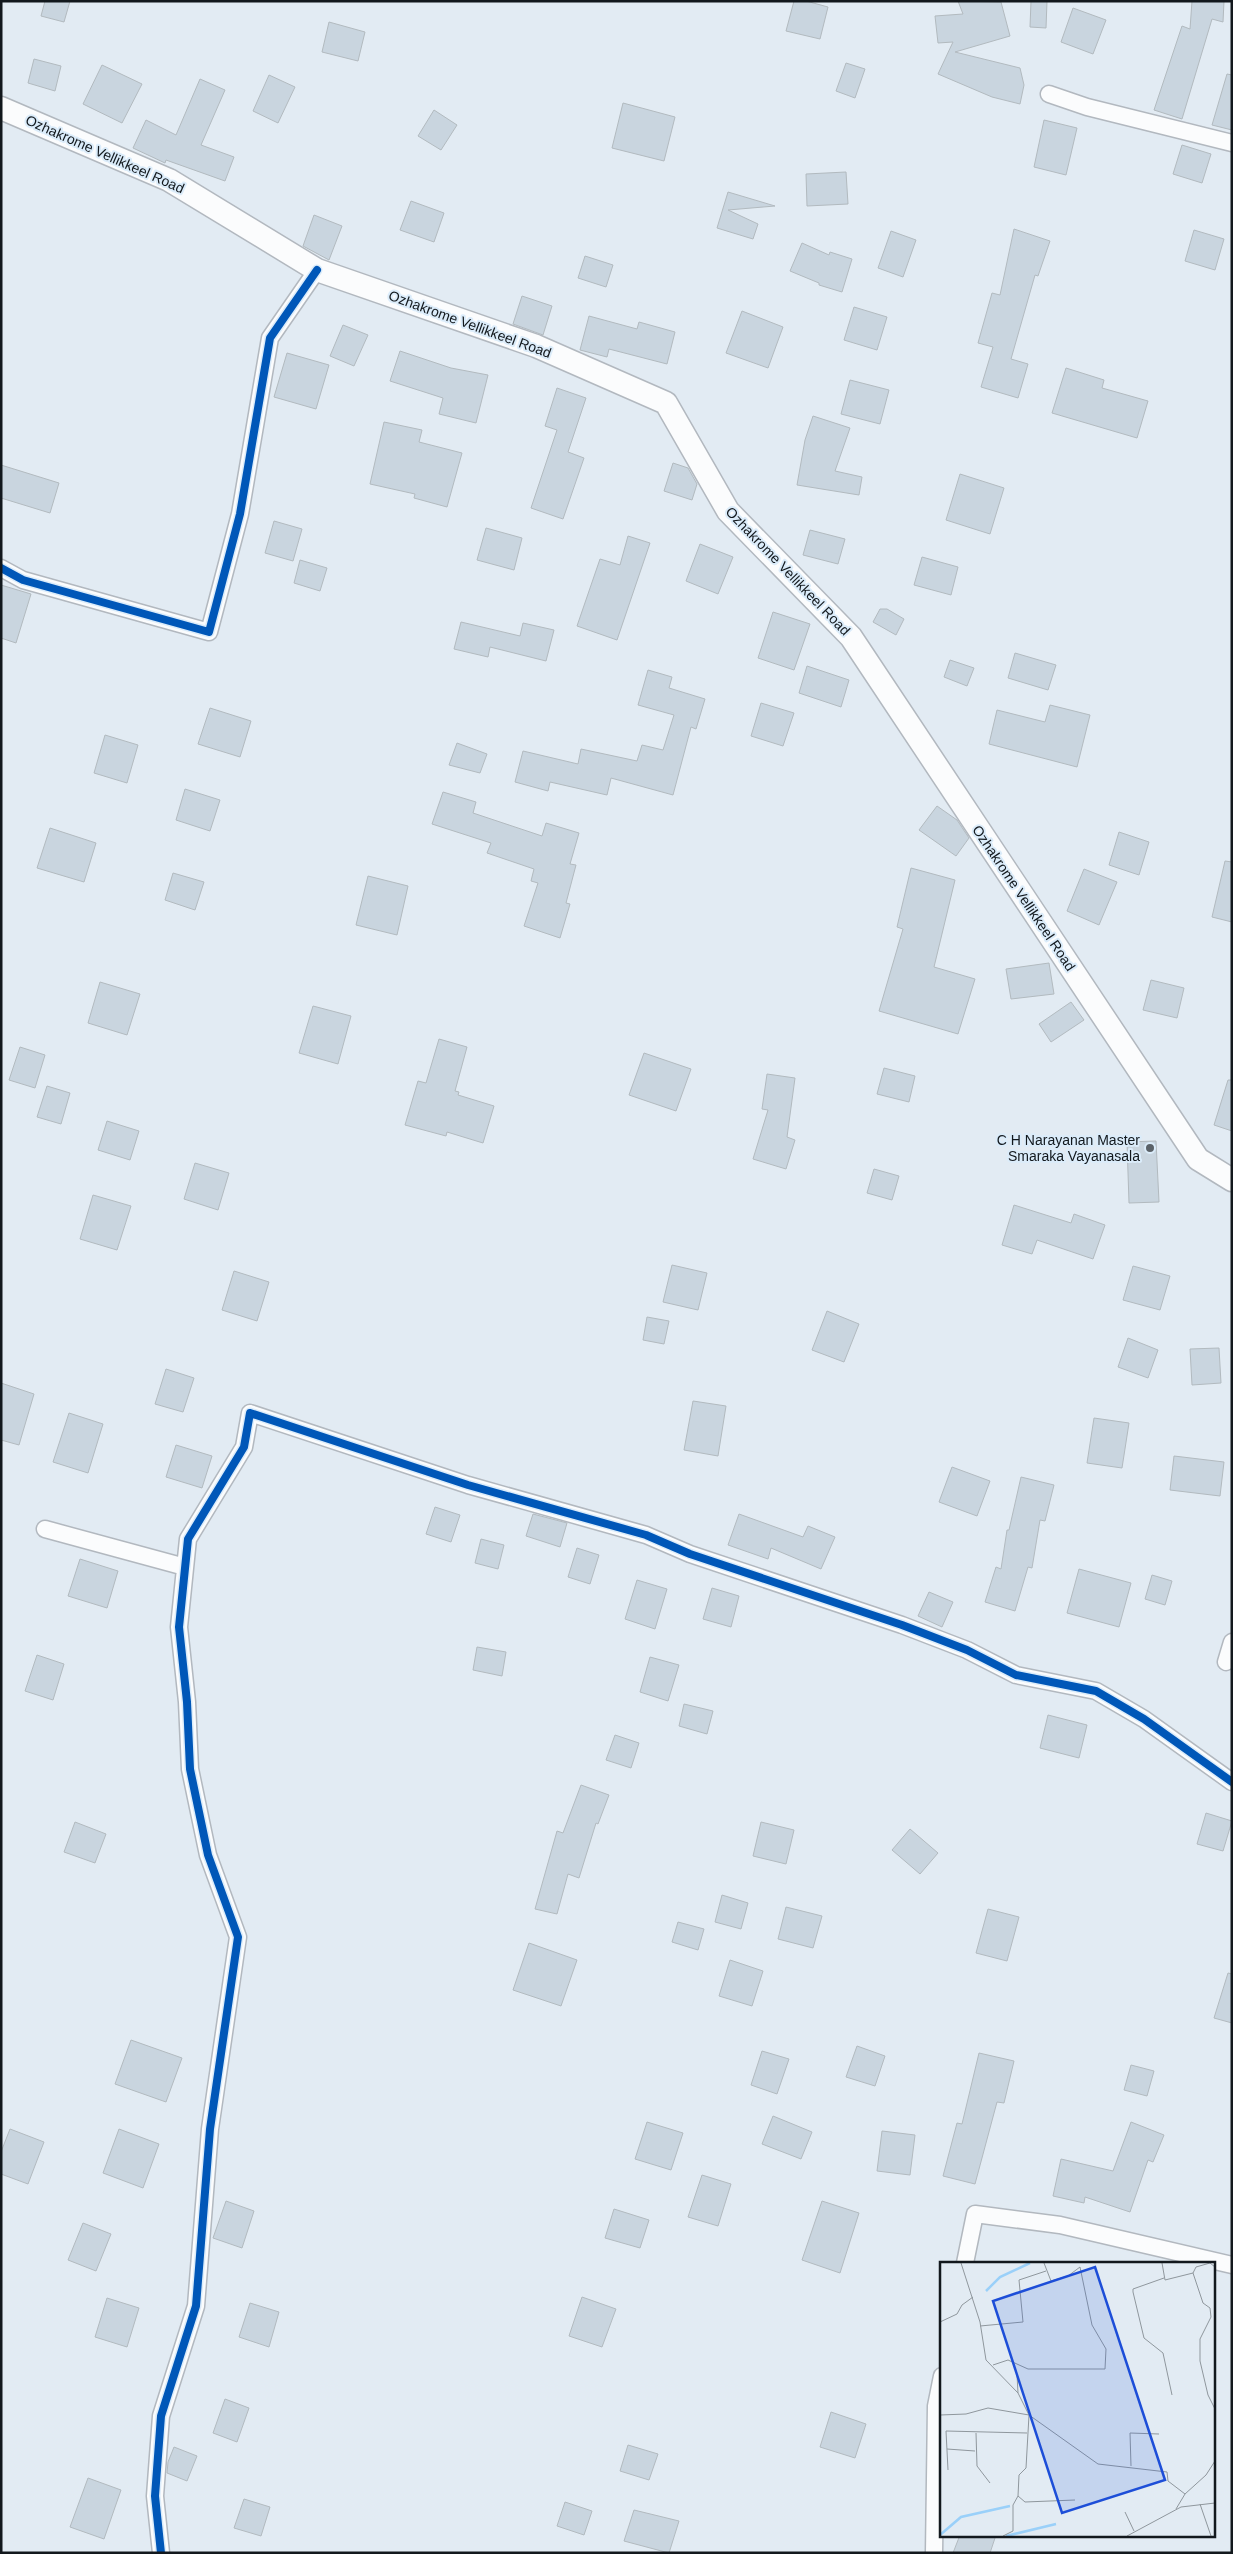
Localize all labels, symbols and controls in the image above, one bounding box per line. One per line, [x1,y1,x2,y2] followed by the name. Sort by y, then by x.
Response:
[23,112,187,196] street label: Ozhakrome Vellikkeel Road
[386,287,554,361] street label: Ozhakrome Vellikkeel Road
[723,504,853,638] street label: Ozhakrome Vellikkeel Road
[969,822,1079,974] street label: Ozhakrome Vellikkeel Road
[997,1132,1140,1164] place label: C H Narayanan Master Smaraka Vayanasala
[1144,1142,1156,1154] marker: C H Narayanan Master Smaraka Vayanasala
[940,2262,1216,2536] inset map

